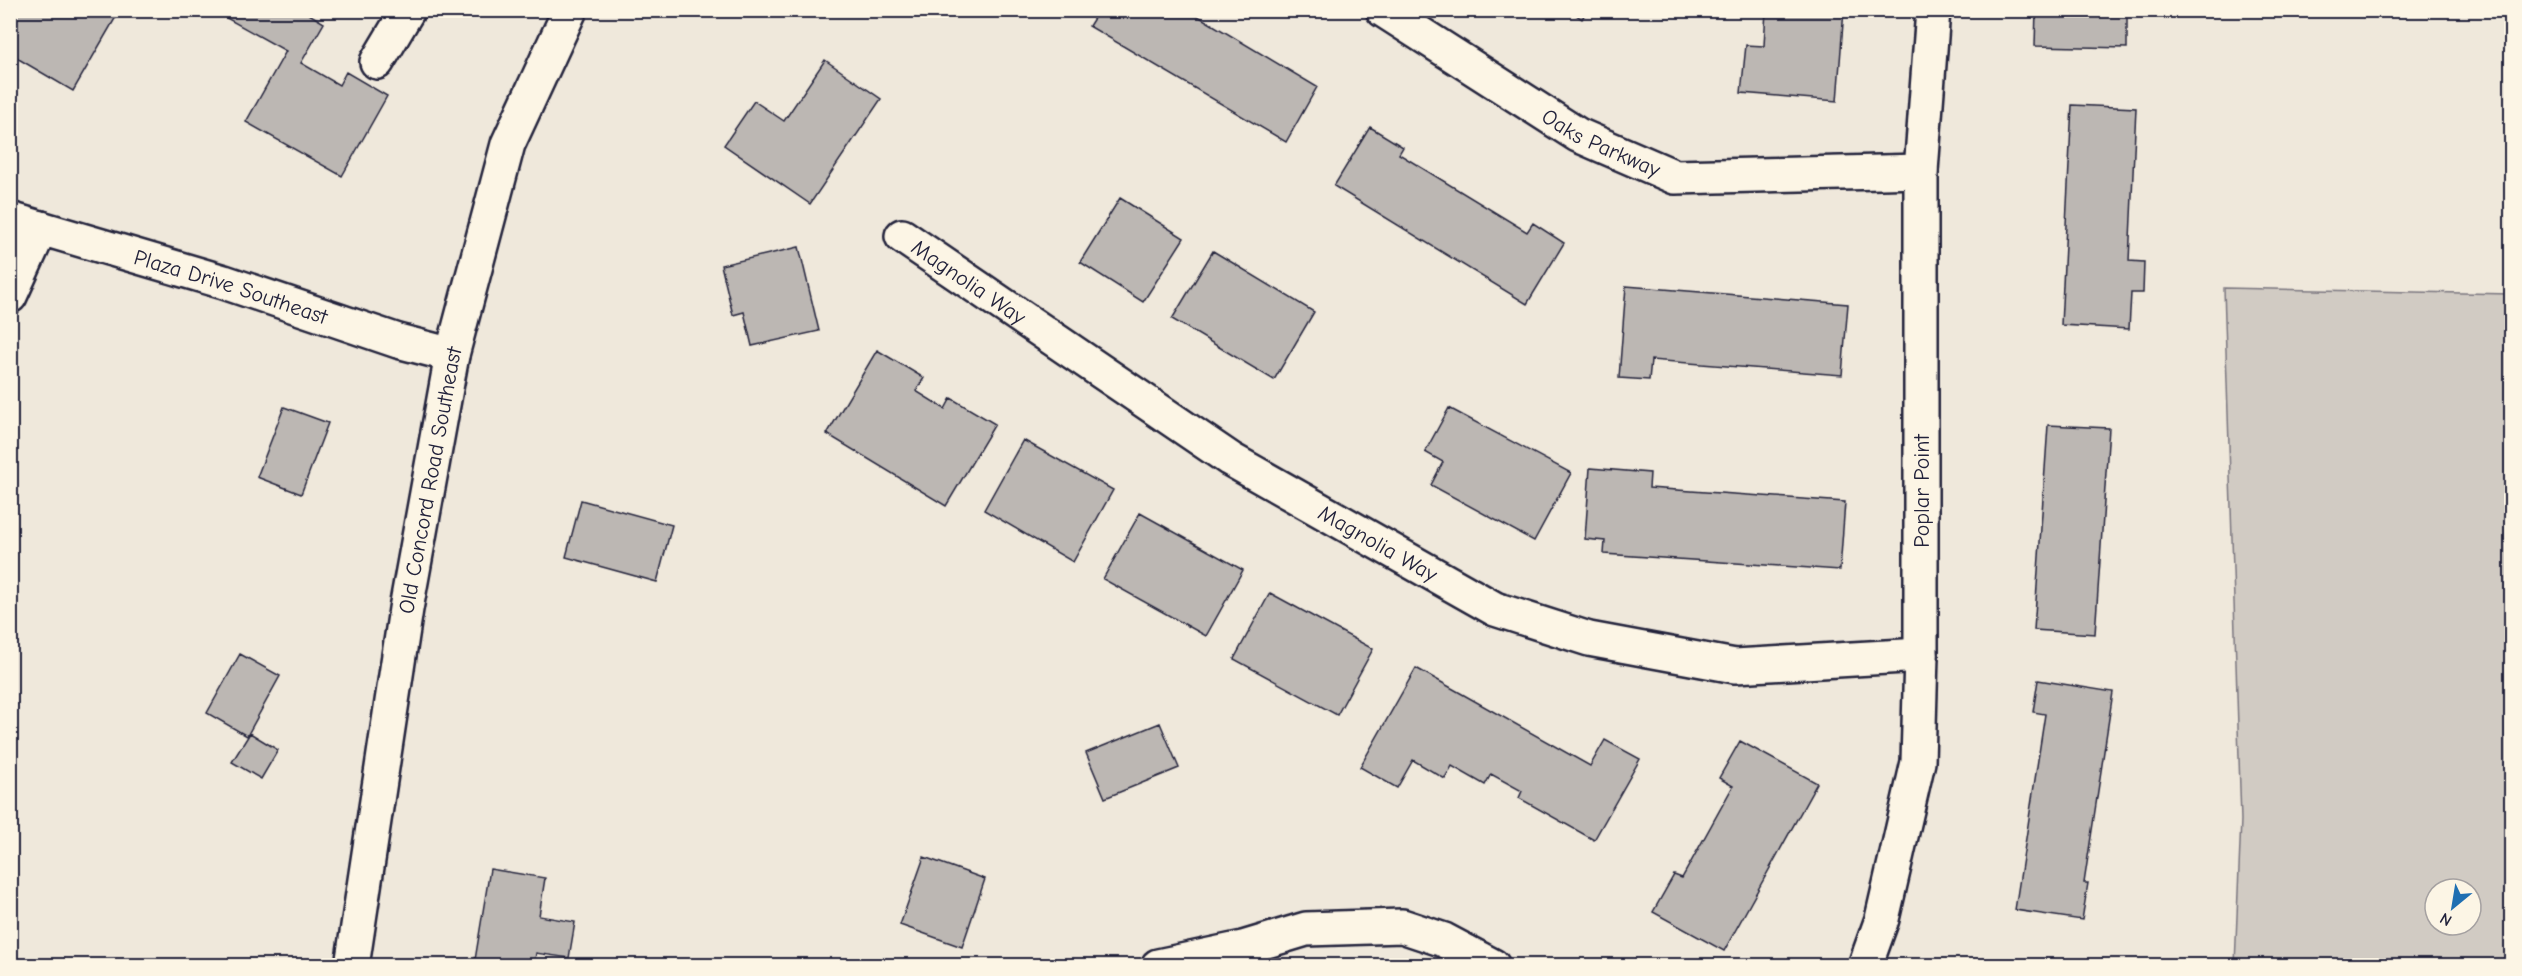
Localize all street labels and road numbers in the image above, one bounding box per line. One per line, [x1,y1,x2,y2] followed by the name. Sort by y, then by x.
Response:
[1537,103,1664,183] street label: Oaks Parkway
[906,234,1031,330] street label: Magnolia Way
[131,244,332,330] street label: Plaza Drive Southeast
[393,343,468,616] street label: Old Concord Road Southeast
[1909,434,1935,548] street label: Poplar Point
[1314,500,1442,588] street label: Magnolia Way

